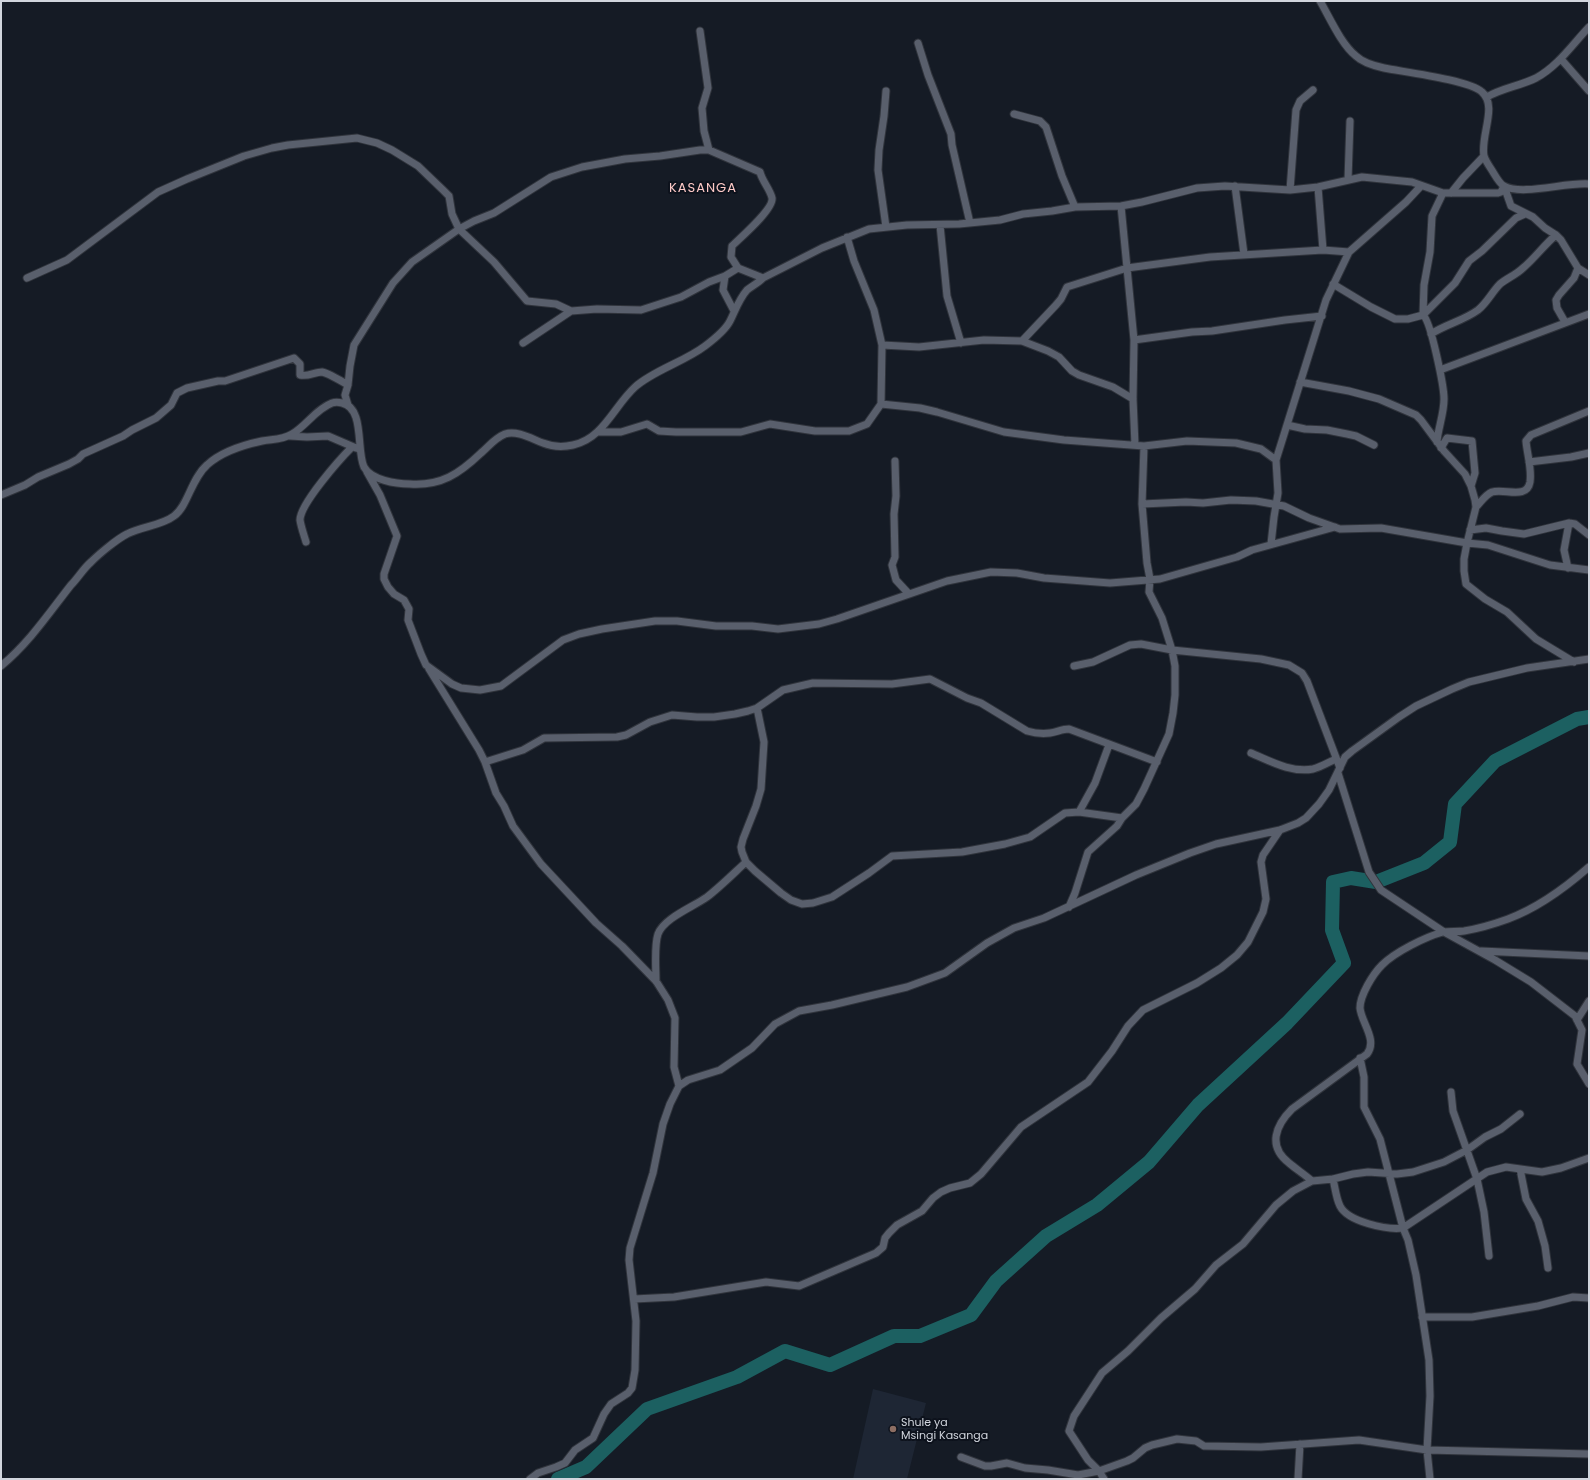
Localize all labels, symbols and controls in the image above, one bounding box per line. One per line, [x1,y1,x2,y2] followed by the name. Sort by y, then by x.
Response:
[669,181,737,197] district label: KASANGA
[901,1416,988,1442] place label: Shule ya Msingi Kasanga
[888,1424,898,1434] marker: Shule ya Msingi Kasanga

